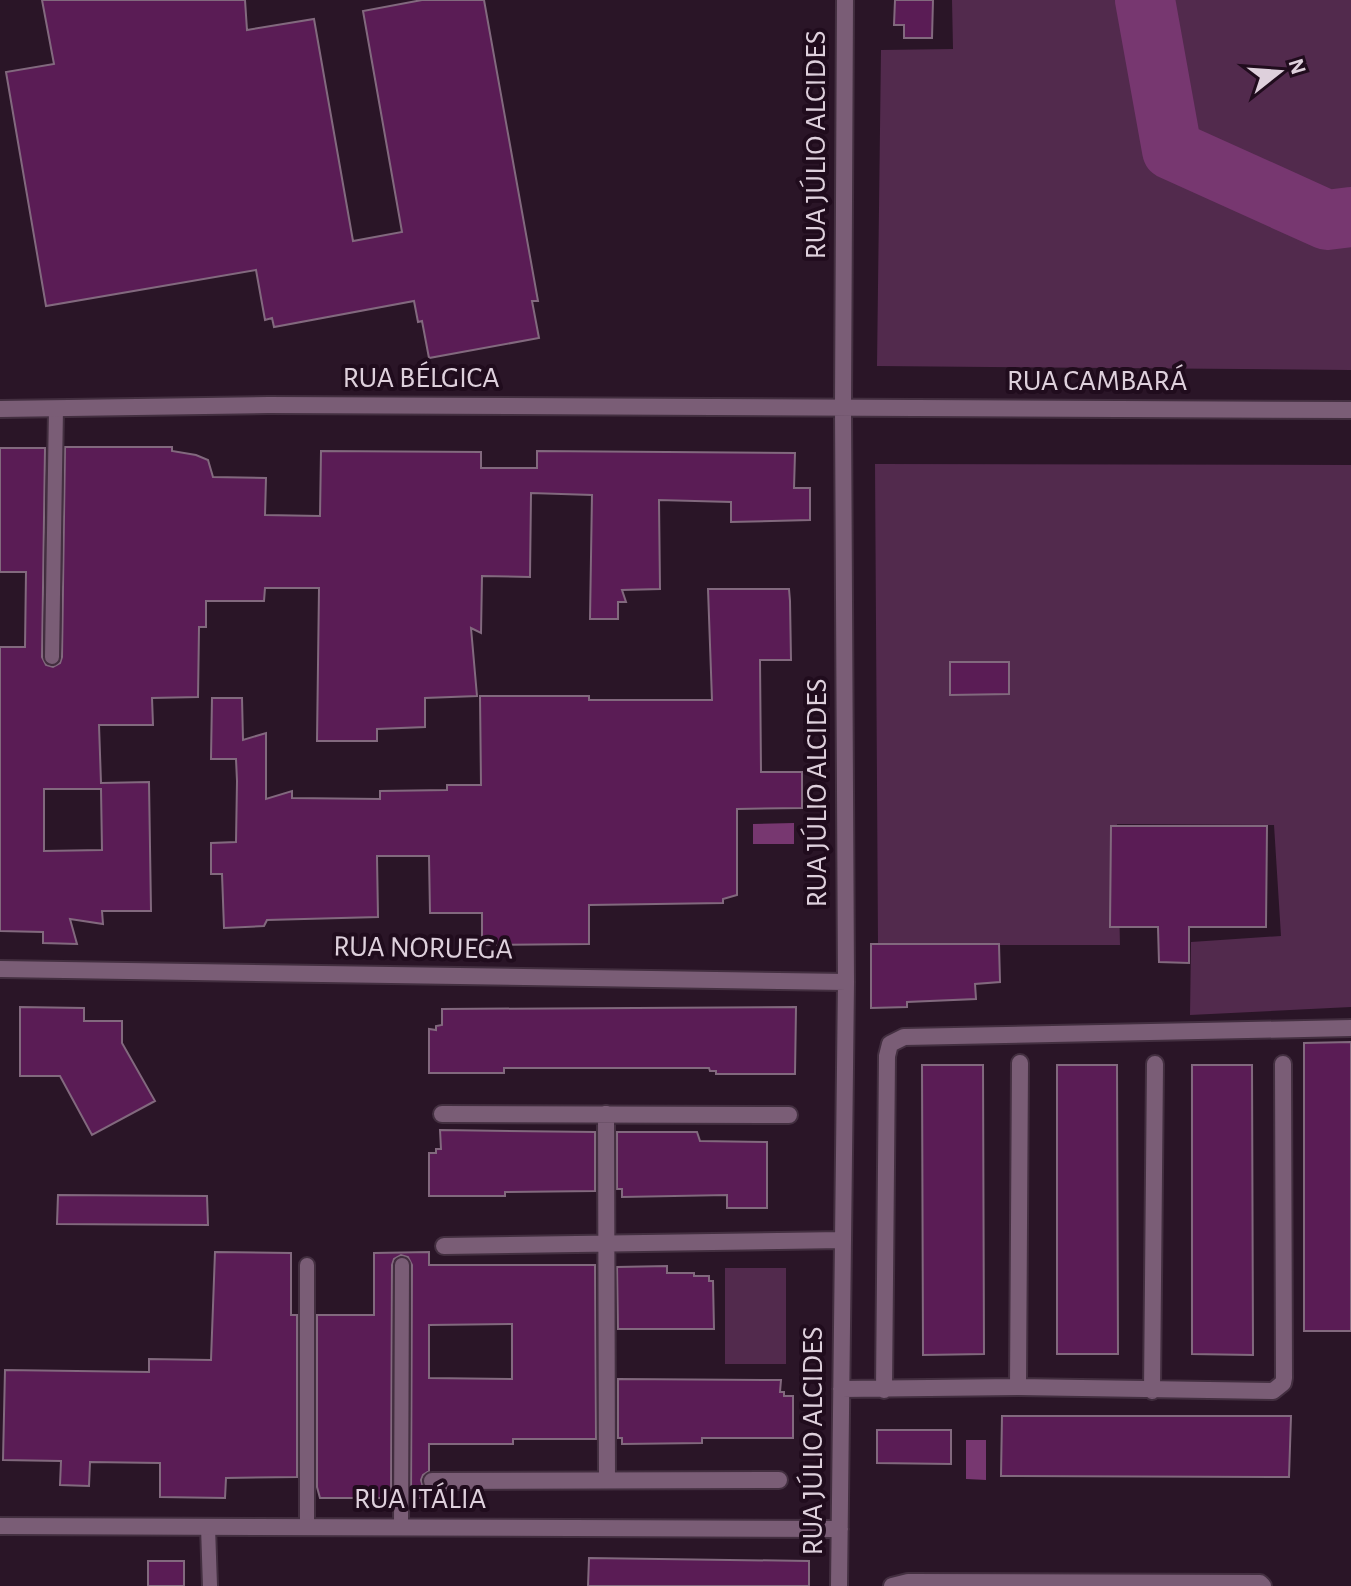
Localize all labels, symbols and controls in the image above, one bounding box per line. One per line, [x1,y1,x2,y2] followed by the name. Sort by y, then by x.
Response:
[799,30,831,260] street label: RUA JÚLIO ALCIDES
[1239,32,1319,112] north arrow
[1284,56,1310,77] text: N
[342,361,500,393] street label: RUA BÉLGICA
[1007,364,1187,396] street label: RUA CAMBARÁ
[800,678,832,908] street label: RUA JÚLIO ALCIDES
[333,931,513,965] street label: RUA NORUEGA
[796,1326,828,1556] street label: RUA JÚLIO ALCIDES
[354,1482,486,1514] street label: RUA ITÁLIA

